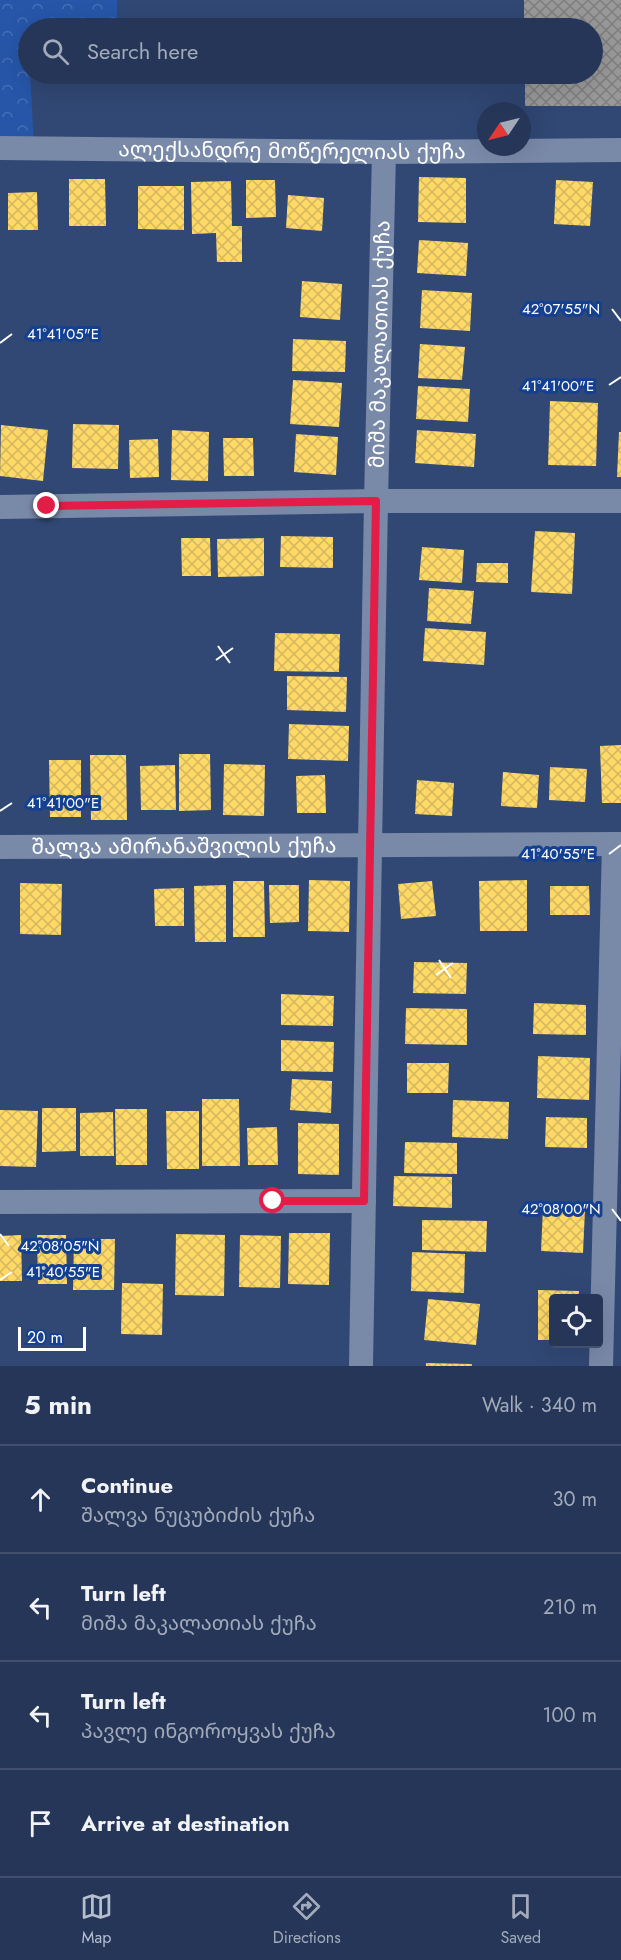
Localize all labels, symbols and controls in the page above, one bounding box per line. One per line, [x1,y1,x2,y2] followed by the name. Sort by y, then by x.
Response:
[18,18,603,84] search box
[39,35,72,68] icon: search
[87,35,198,67] text: Search here
[477,102,531,156] north arrow
[118,134,466,167] street label: ალექსანდრე მოწერელიას ქუჩა
[362,220,397,468] street label: მიშა მაკალათიას ქუჩა
[522,298,600,320] text: 42°07'55"N
[27,323,99,345] text: 41°41'05"E
[522,375,594,397] text: 41°41'00"E
[33,492,59,518] route end
[27,792,99,814] text: 41°41'00"E
[31,830,337,862] street label: შალვა ამირანაშვილის ქუჩა
[521,843,595,865] text: 41°40'55"E
[259,1187,285,1213] route start
[521,1198,601,1220] text: 42°08'00"N
[21,1235,99,1257] text: 42°08'05"N
[26,1261,100,1283] text: 41°40'55"E
[549,1294,603,1348] map controls
[549,1294,603,1348] button: locate
[18,1324,86,1352] scale bar
[27,1326,63,1349] text: 20 m
[24,1386,92,1424] text: 5 min
[482,1391,597,1420] text: Walk · 340 m
[81,1469,173,1501] text: Continue
[24,1483,57,1516] icon: ahead
[552,1485,597,1514] text: 30 m
[81,1501,315,1530] text: შალვა ნუცუბიძის ქუჩა
[81,1577,166,1609] text: Turn left
[24,1591,57,1624] icon: left
[543,1593,597,1622] text: 210 m
[81,1609,317,1638] text: მიშა მაკალათიას ქუჩა
[81,1685,166,1717] text: Turn left
[24,1699,57,1732] icon: left
[542,1701,597,1730] text: 100 m
[81,1717,336,1746] text: პავლე ინგოროყვას ქუჩა
[24,1807,57,1840] icon: arrive
[81,1807,290,1839] text: Arrive at destination
[80,1890,113,1949] tab: Map
[273,1890,341,1949] tab: Directions
[500,1890,541,1949] tab: Saved

